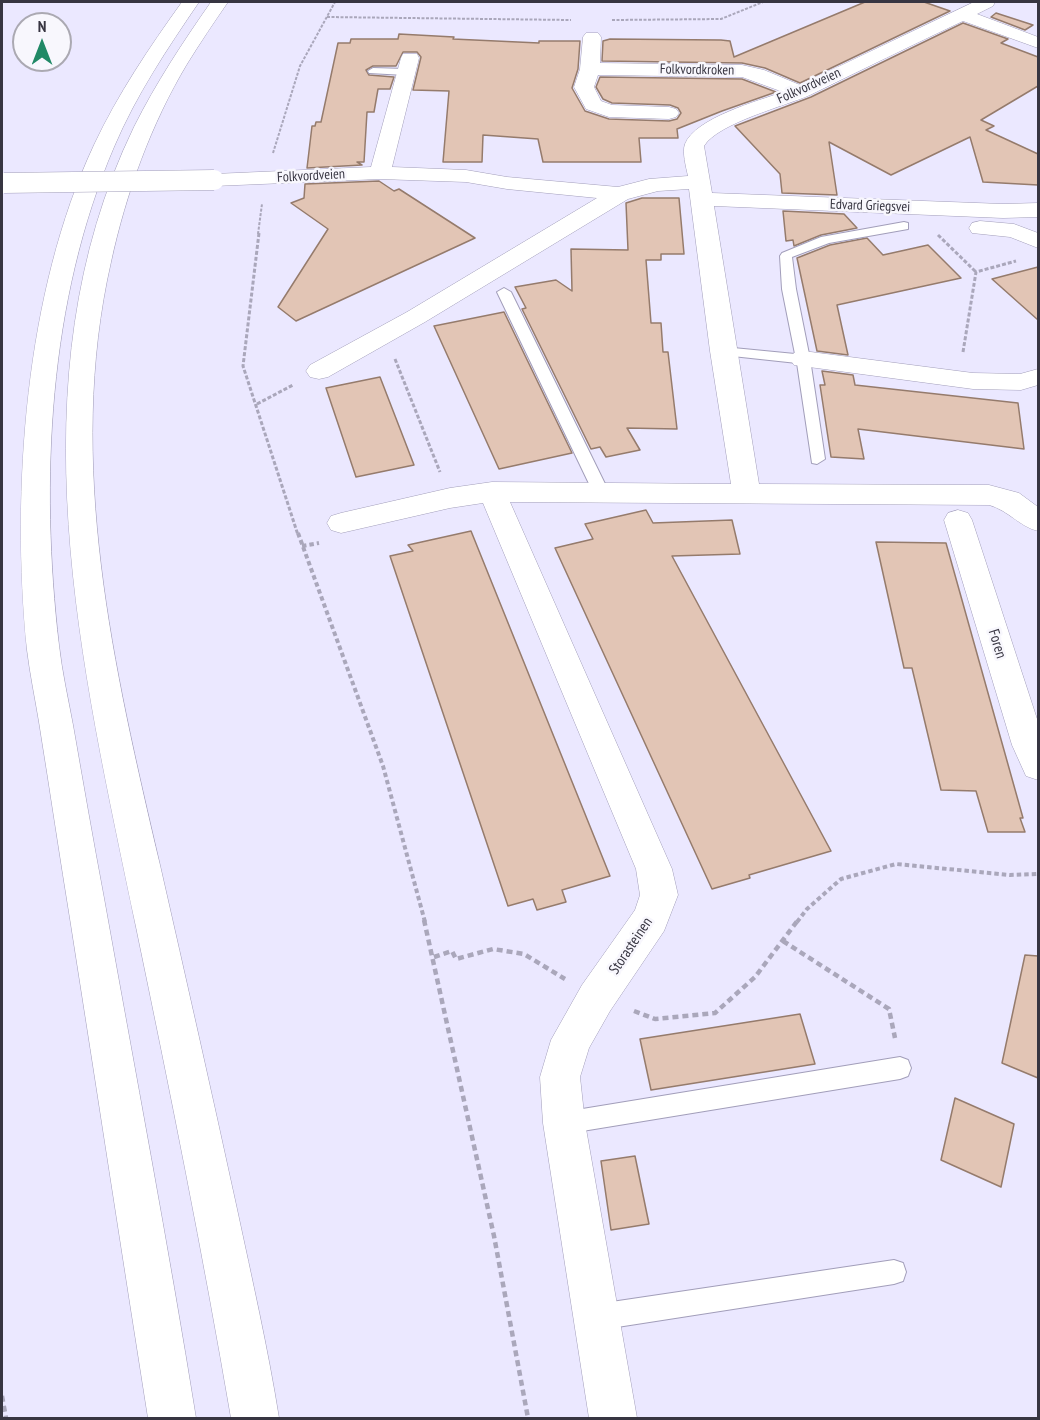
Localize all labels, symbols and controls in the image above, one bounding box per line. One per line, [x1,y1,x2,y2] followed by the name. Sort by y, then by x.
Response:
[12,12,72,72] north arrow
[38,16,46,36] text: N
[660,61,734,79] street label: Folkvordkroken
[774,64,844,108] street label: Folkvordveien
[277,166,345,186] street label: Folkvordveien
[830,196,910,216] street label: Edvard Griegsvei
[984,627,1010,661] street label: Foren
[605,914,657,978] street label: Storasteinen

